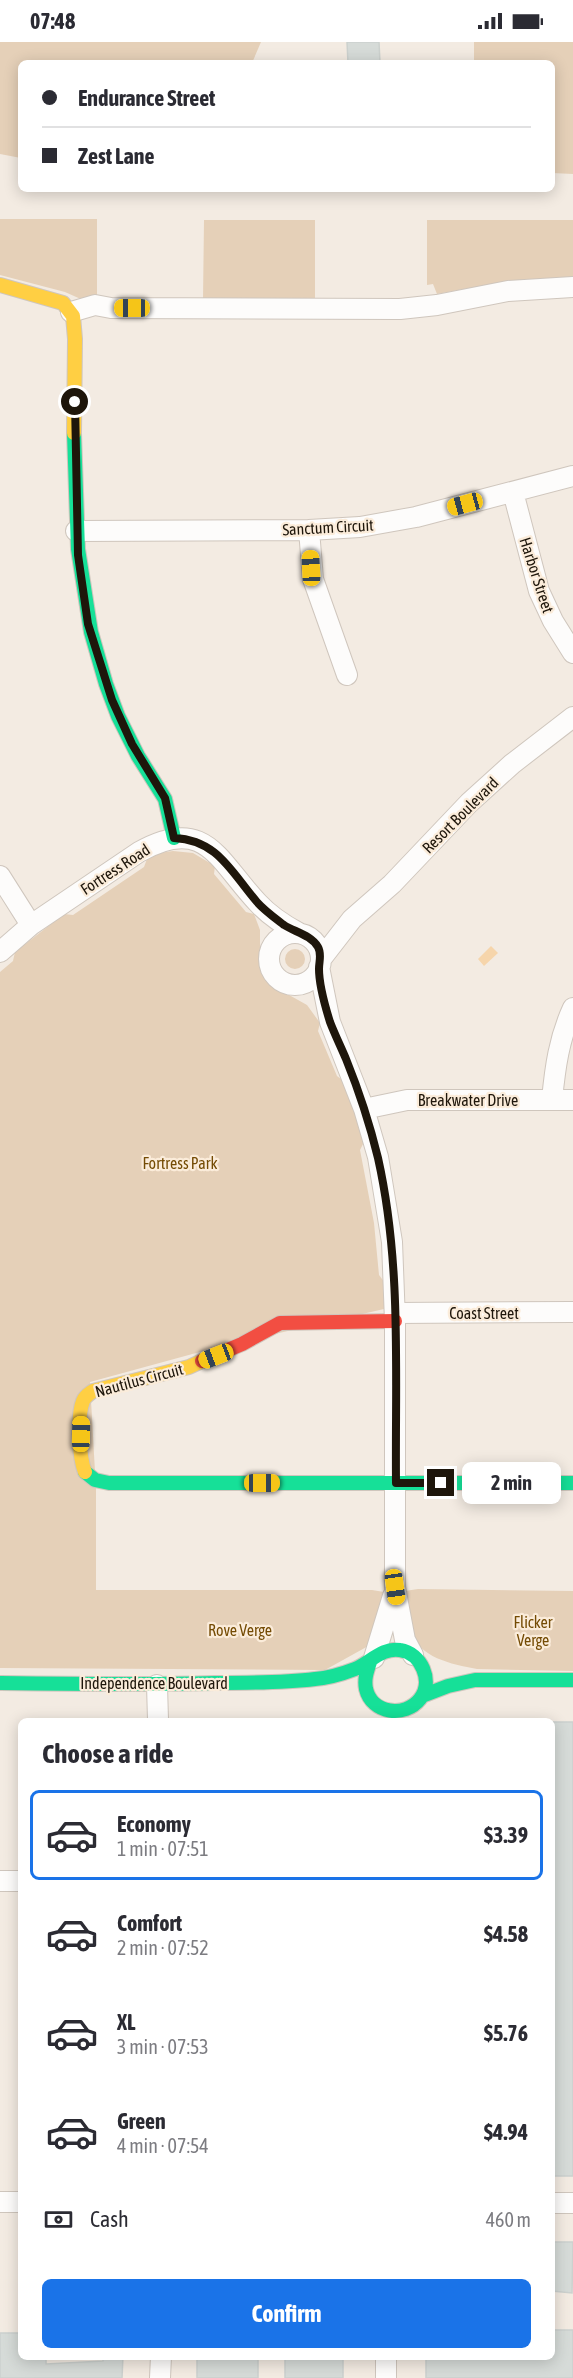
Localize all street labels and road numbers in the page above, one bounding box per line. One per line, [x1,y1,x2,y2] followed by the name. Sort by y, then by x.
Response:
[282,516,375,538] street label: Sanctum Circuit
[516,535,558,616] street label: Harbor Street
[418,773,502,857] street label: Resort Boulevard
[77,840,153,898] street label: Fortress Road
[418,1091,518,1109] street label: Breakwater Drive
[449,1304,519,1322] street label: Coast Street
[93,1360,185,1400] street label: Nautilus Circuit
[80,1674,228,1693] street label: Independence Boulevard

